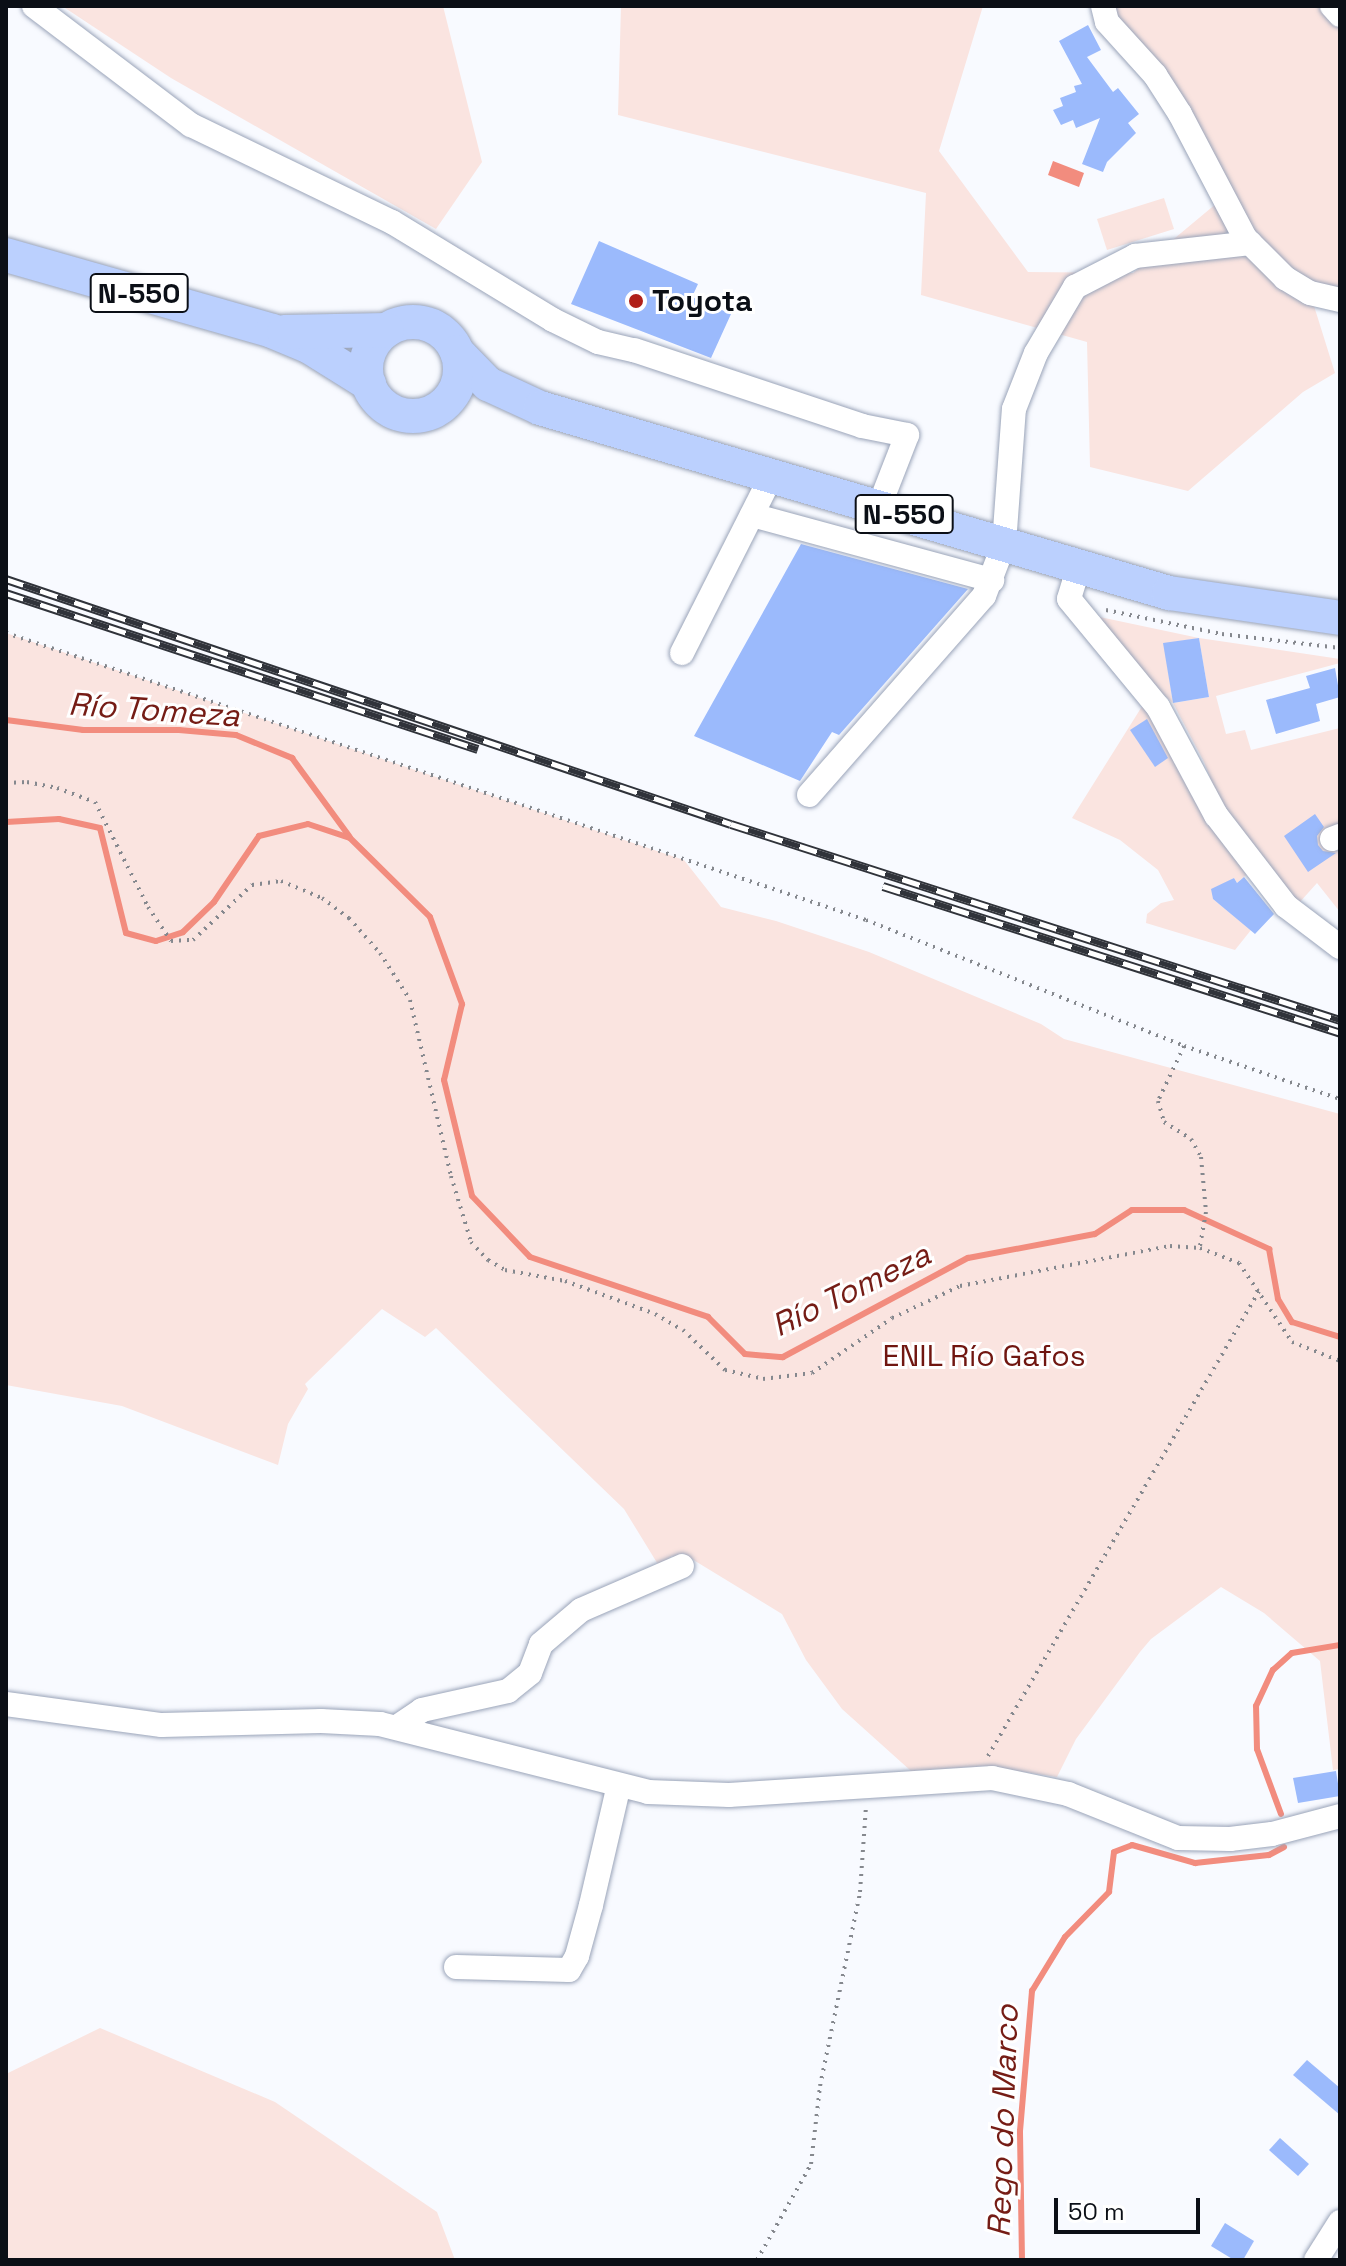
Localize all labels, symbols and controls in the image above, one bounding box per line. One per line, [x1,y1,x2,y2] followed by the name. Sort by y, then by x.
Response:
[89,269,189,317] road number: N-550
[652,283,753,319] place label: Toyota
[627,292,645,310] marker: Toyota
[854,490,954,538] road number: N-550
[67,685,241,735] water label: Río Tomeza
[765,1235,937,1345] water label: Río Tomeza
[882,1338,1086,1374] park label: ENIL Río Gafos
[980,2004,1026,2238] water label: Rego do Marco
[1058,2182,1204,2232] scale bar
[1068,2196,1125,2227] text: 50 m

